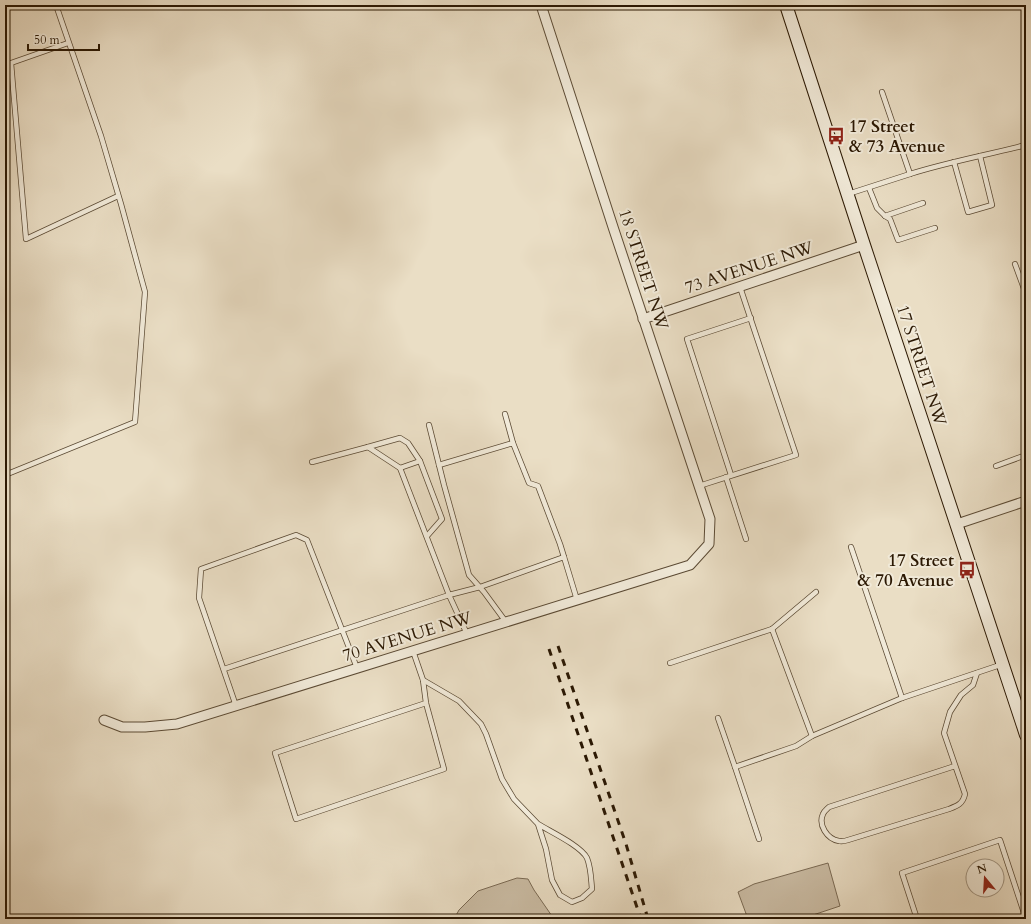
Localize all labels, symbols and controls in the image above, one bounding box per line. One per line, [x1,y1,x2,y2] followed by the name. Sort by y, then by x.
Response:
[28,26,99,52] scale bar
[34,32,61,48] text: 50 m
[849,115,945,158] place label: 17 Street & 73 Avenue
[826,126,846,146] bus stop icon: 17 Street & 73 Avenue
[613,206,674,333] street label: 18 STREET NW
[682,236,817,299] street label: 73 AVENUE NW
[891,302,952,429] street label: 17 STREET NW
[858,549,954,592] place label: 17 Street & 70 Avenue
[957,560,977,580] bus stop icon: 17 Street & 70 Avenue
[340,606,475,667] street label: 70 AVENUE NW
[965,858,1005,898] north arrow
[975,860,989,878] text: N

